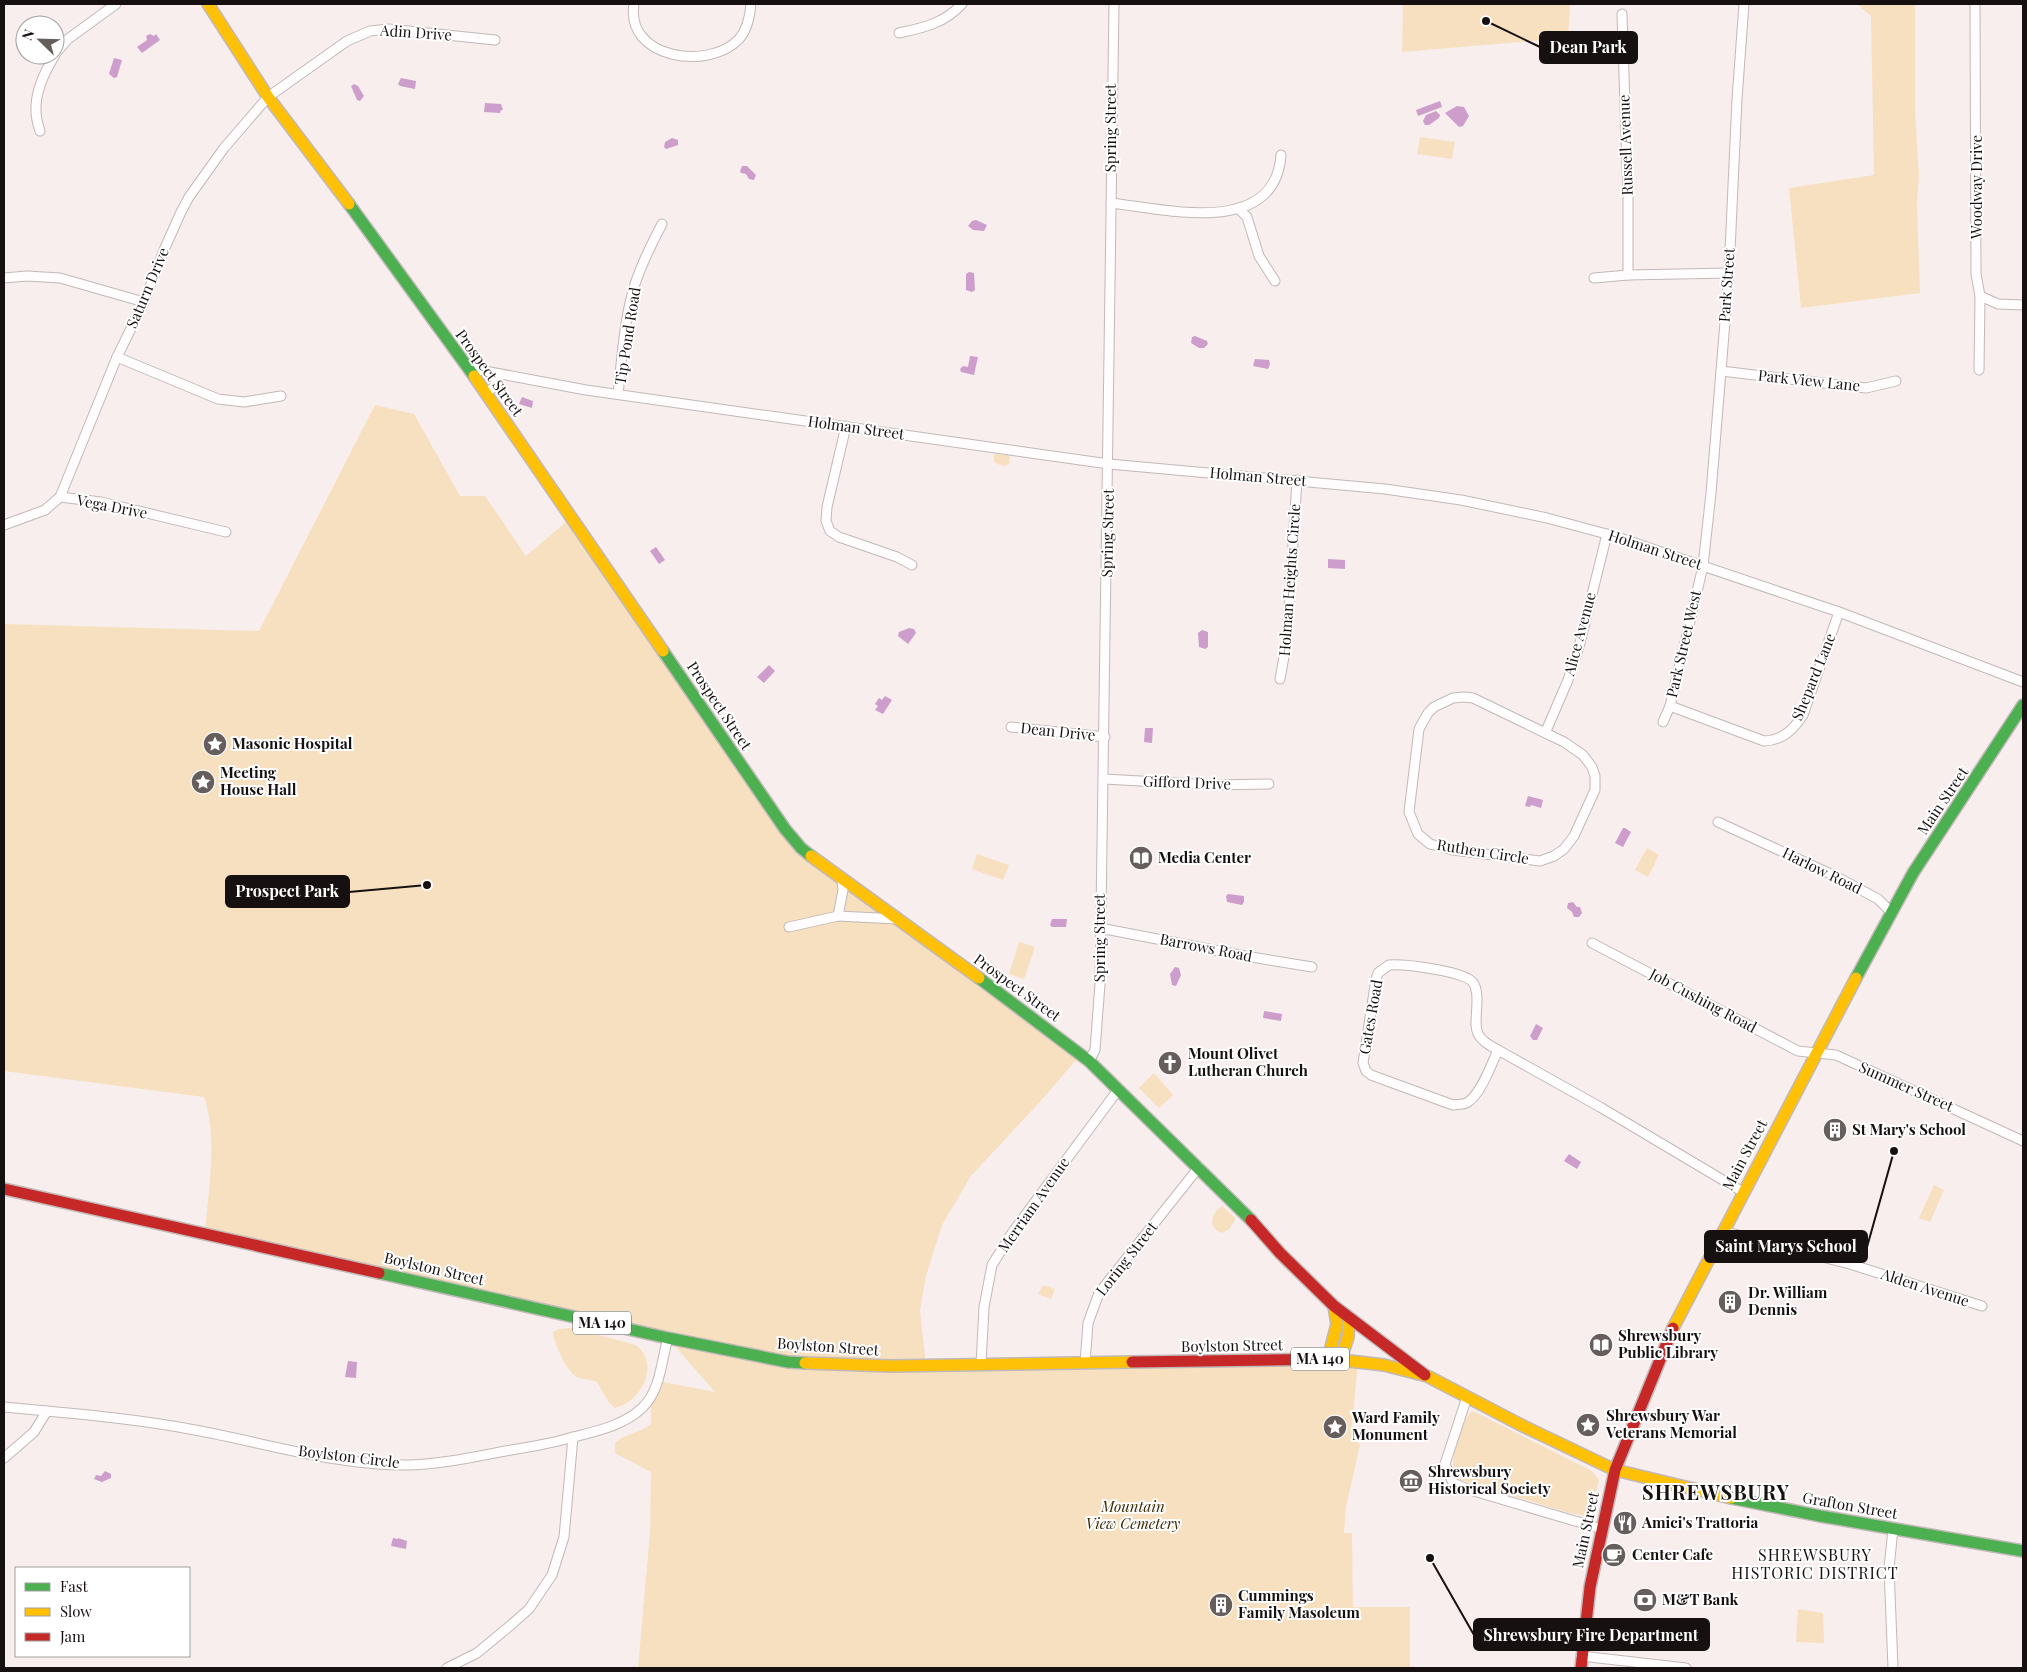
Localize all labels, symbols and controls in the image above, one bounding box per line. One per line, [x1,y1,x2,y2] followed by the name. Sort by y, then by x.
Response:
[15,15,65,65] north arrow
[378,19,453,44] street label: Adin Drive
[17,26,38,43] text: N
[1540,32,1637,63] callout: Dean Park
[1549,36,1627,57] text: Dean Park
[1100,83,1120,172] street label: Spring Street
[1613,94,1637,196] street label: Russell Avenue
[1966,135,1986,240] street label: Woodway Drive
[121,244,173,331] street label: Saturn Drive
[1713,246,1739,323] street label: Park Street
[609,285,645,386] street label: Tip Pond Road
[452,325,528,420] street label: Prospect Street
[1757,365,1861,395] street label: Park View Lane
[807,410,906,444] street label: Holman Street
[1209,462,1308,490] street label: Holman Street
[1096,488,1118,577] street label: Spring Street
[74,489,149,523] street label: Vega Drive
[1274,503,1304,657] street label: Holman Heights Circle
[1606,525,1705,574] street label: Holman Street
[1661,587,1705,699] street label: Park Street West
[1558,590,1600,679] street label: Alice Avenue
[1787,630,1840,723] street label: Shepard Lane
[683,657,757,754] street label: Prospect Street
[1020,717,1097,745] street label: Dean Drive
[202,731,228,757] place icon: Masonic Hospital
[232,733,353,753] place label: Masonic Hospital
[220,762,297,799] place label: Meeting House Hall
[1912,762,1973,838] street label: Main Street
[190,769,216,795] place icon: Meeting House Hall
[1143,770,1231,794] street label: Gifford Drive
[1436,834,1531,868] street label: Ruthen Circle
[1779,842,1866,898] street label: Harlow Road
[1128,845,1154,871] library icon: Media Center
[1158,847,1251,867] place label: Media Center
[226,876,349,907] callout: Prospect Park
[235,880,339,901] text: Prospect Park
[1089,893,1109,982] street label: Spring Street
[1158,928,1255,966] street label: Barrows Road
[970,949,1066,1026] street label: Prospect Street
[1646,963,1761,1037] street label: Job Cushing Road
[1354,978,1386,1056] street label: Gates Road
[1188,1043,1308,1080] place label: Mount Olivet Lutheran Church
[1157,1050,1183,1076] church icon: Mount Olivet Lutheran Church
[1856,1056,1957,1116] street label: Summer Street
[1717,1115,1772,1194] street label: Main Street
[1822,1117,1848,1143] building icon: St Mary's School
[1852,1119,1966,1139] place label: St Mary's School
[993,1153,1073,1256] street label: Merriam Avenue
[1091,1217,1162,1300] street label: Loring Street
[1705,1231,1867,1262] callout: Saint Marys School
[1715,1235,1857,1256] text: Saint Marys School
[382,1247,487,1289] street label: Boylston Street
[1878,1263,1972,1311] street label: Alden Avenue
[1748,1282,1828,1319] place label: Dr. William Dennis
[1717,1289,1743,1315] building icon: Dr. William Dennis
[573,1312,631,1335] road number: MA 140
[1618,1325,1718,1362] place label: Shrewsbury Public Library
[776,1332,880,1360] street label: Boylston Street
[1588,1332,1614,1358] library icon: Shrewsbury Public Library
[1181,1334,1284,1356] street label: Boylston Street
[1291,1348,1349,1370] road number: MA 140
[1605,1405,1737,1442] place label: Shrewsbury War Veterans Memorial
[1351,1407,1440,1444] place label: Ward Family Monument
[1575,1412,1601,1438] place icon: Shrewsbury War Veterans Memorial
[1322,1414,1348,1440] place icon: Ward Family Monument
[297,1440,401,1472] street label: Boylston Circle
[1428,1461,1551,1498] place label: Shrewsbury Historical Society
[1398,1468,1424,1494] museum icon: Shrewsbury Historical Society
[1642,1478,1790,1505] district label: SHREWSBURY
[1801,1487,1900,1523] street label: Grafton Street
[1567,1489,1603,1570] street label: Main Street
[1086,1496,1180,1533] park label: Mountain View Cemetery
[1612,1510,1638,1536] restaurant icon: Amici's Trattoria
[1641,1512,1759,1532] place label: Amici's Trattoria
[1601,1542,1627,1568] cafe icon: Center Cafe
[1632,1544,1713,1564] place label: Center Cafe
[1731,1544,1899,1583] district label: SHREWSBURY HISTORIC DISTRICT
[15,1567,190,1657] legend
[60,1576,89,1596] text: Fast
[1238,1585,1360,1622] place label: Cummings Family Masoleum
[1632,1587,1658,1613] bank icon: M&T Bank
[1662,1589,1739,1609] place label: M&T Bank
[1208,1592,1234,1618] building icon: Cummings Family Masoleum
[60,1601,92,1621] text: Slow
[1474,1619,1709,1650] callout: Shrewsbury Fire Department
[1484,1624,1699,1645] text: Shrewsbury Fire Department
[59,1626,86,1646] text: Jam

